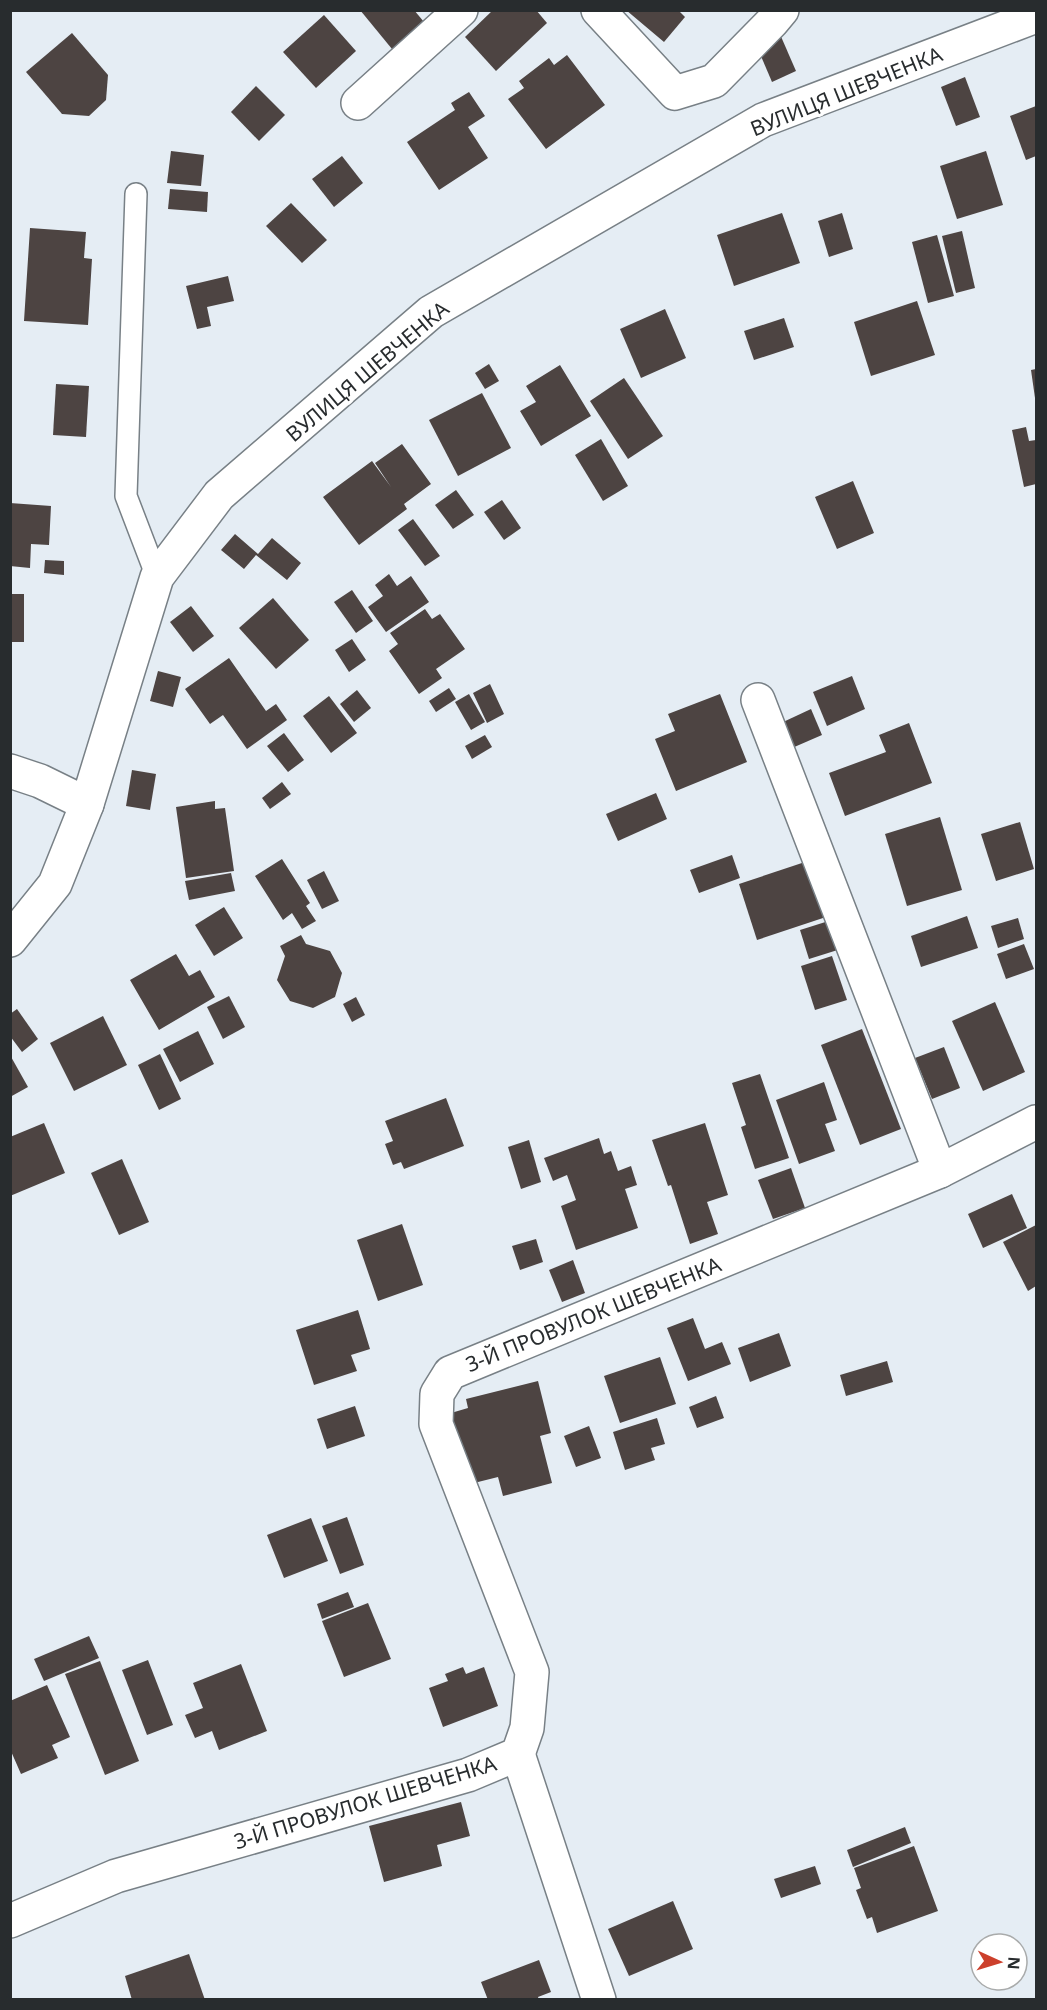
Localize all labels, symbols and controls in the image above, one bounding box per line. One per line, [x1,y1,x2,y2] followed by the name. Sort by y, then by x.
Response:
[746,39,947,142] street label: ВУЛИЦЯ ШЕВЧЕНКА
[280,294,455,447] street label: ВУЛИЦЯ ШЕВЧЕНКА
[461,1250,725,1378] street label: 3-Й ПРОВУЛОК ШЕВЧЕНКА
[230,1749,500,1855] street label: 3-Й ПРОВУЛОК ШЕВЧЕНКА
[969,1932,1029,1992] north arrow
[1003,1956,1025,1970] text: N

